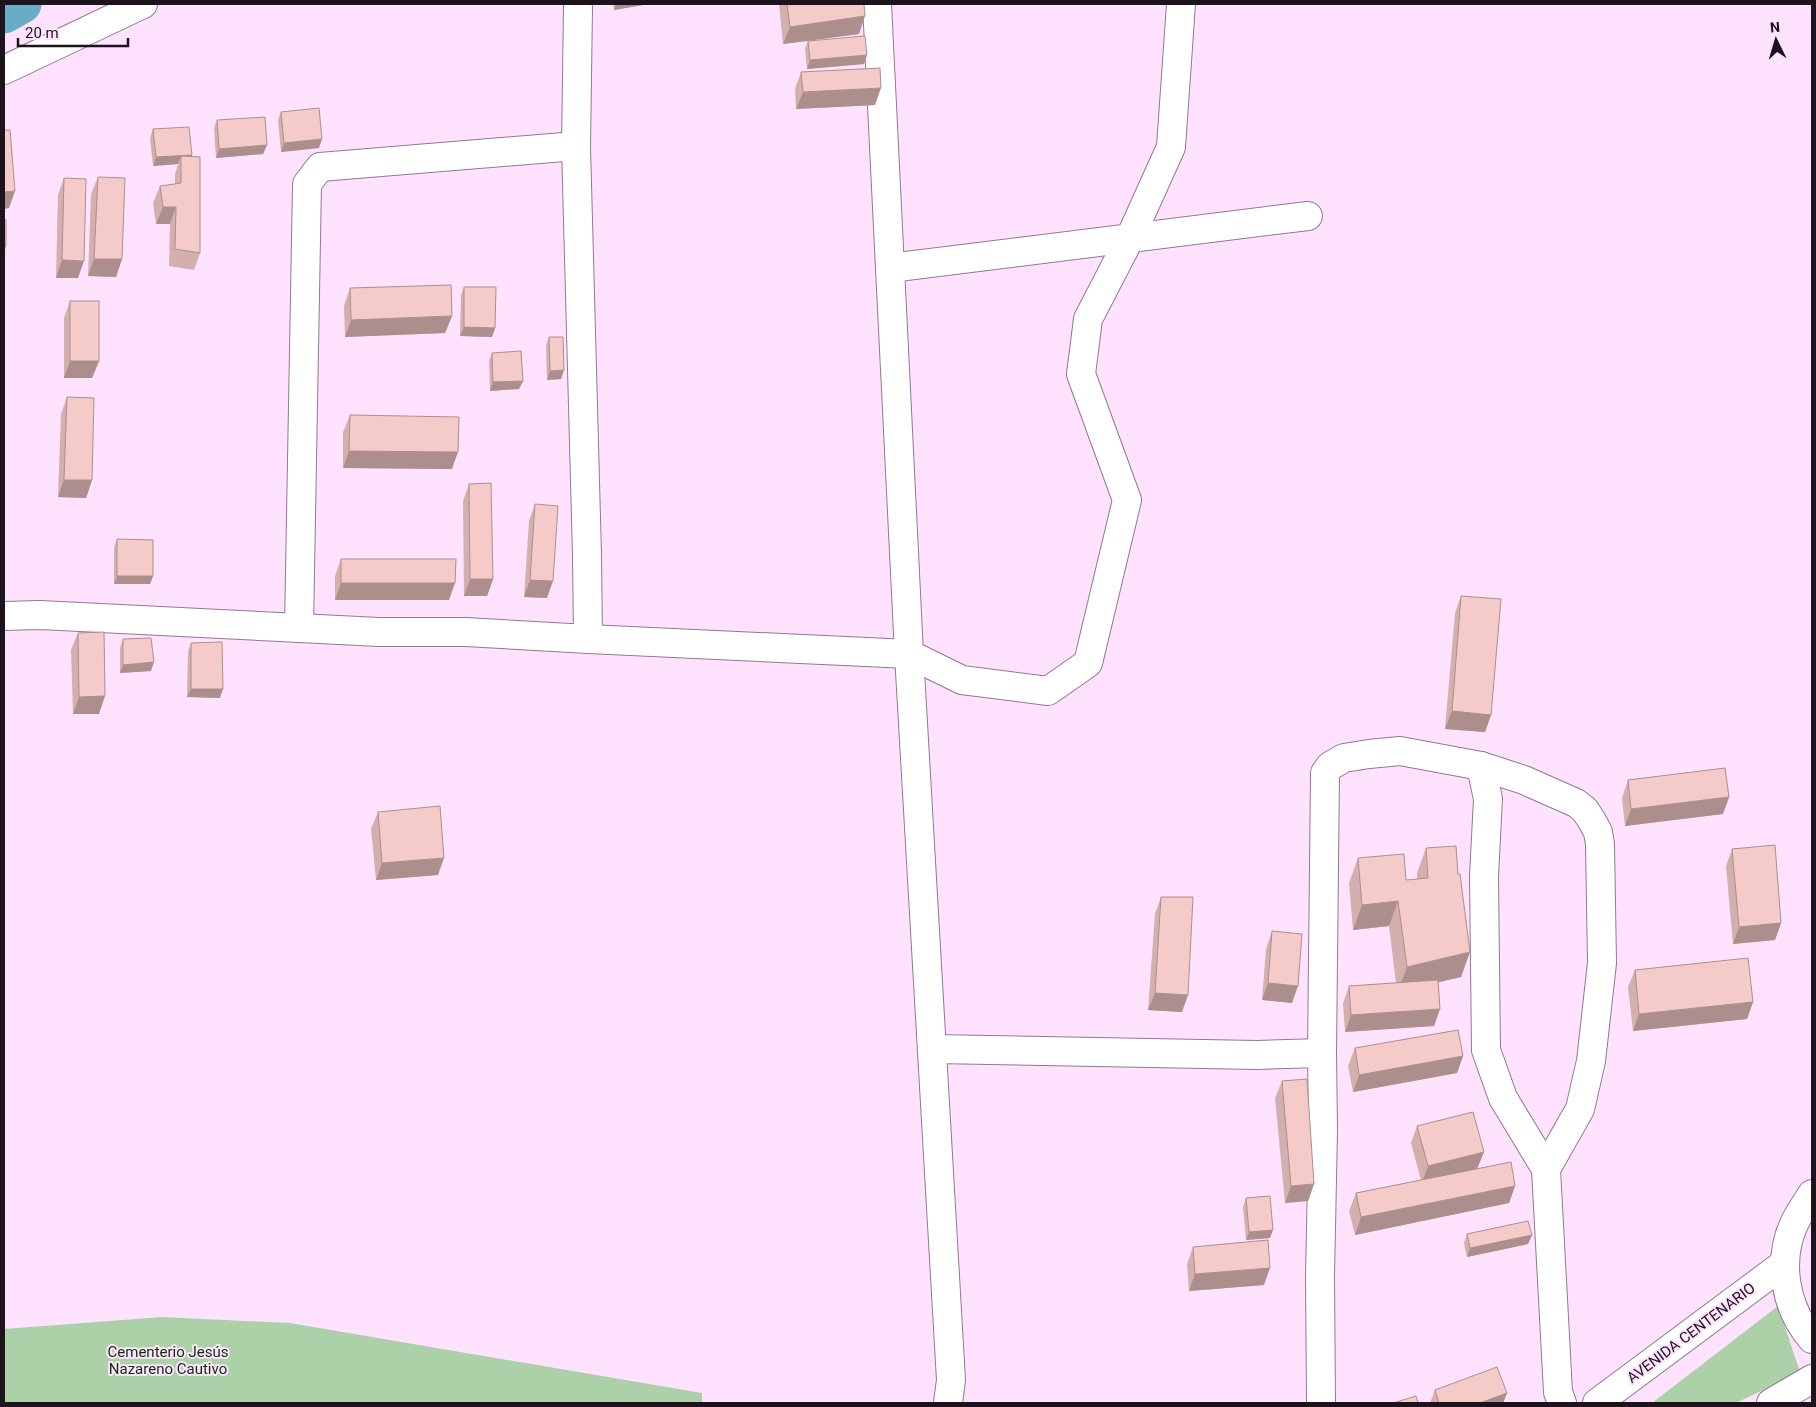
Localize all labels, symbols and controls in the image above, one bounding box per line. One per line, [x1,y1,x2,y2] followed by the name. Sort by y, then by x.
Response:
[18,15,128,47] scale bar
[1751,15,1801,65] north arrow
[1769,19,1780,35] text: N
[25,24,59,42] text: 20 m
[1623,1279,1759,1387] street label: AVENIDA CENTENARIO
[108,1343,228,1378] park label: Cementerio Jesús Nazareno Cautivo

